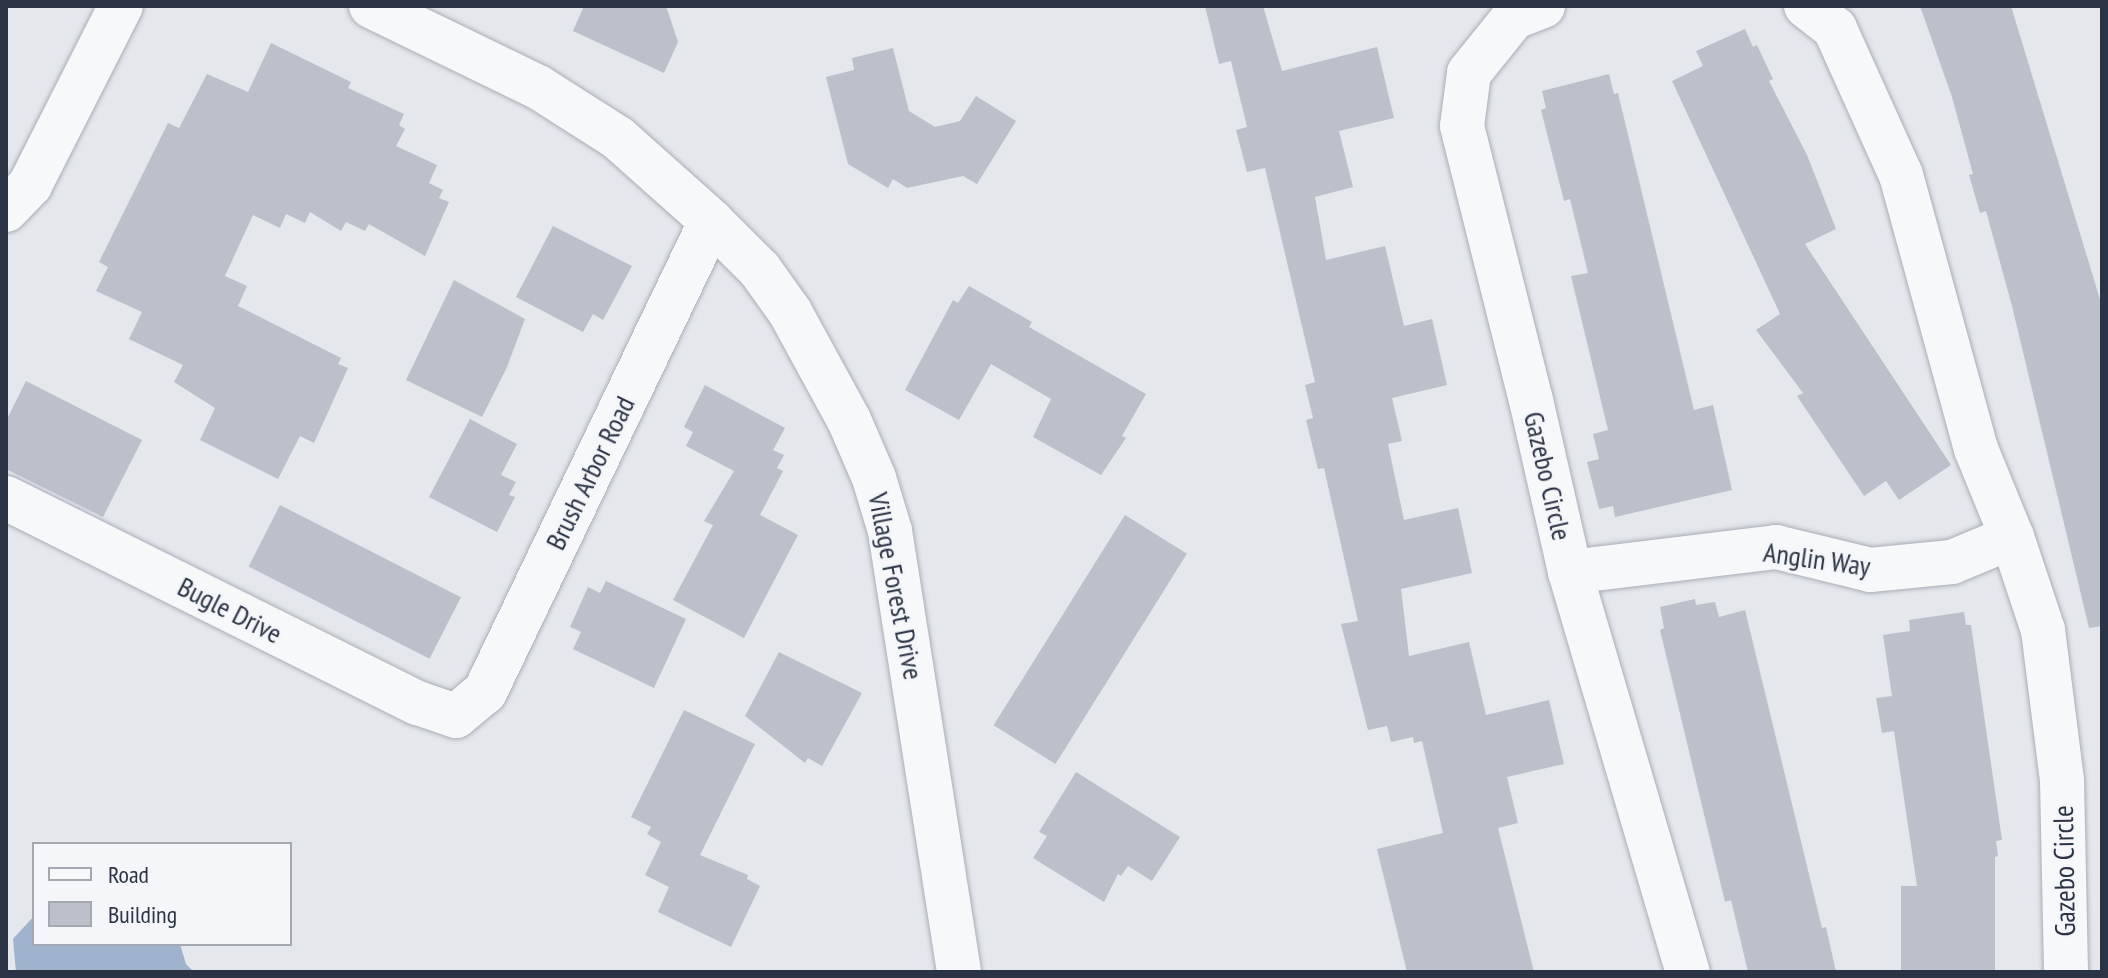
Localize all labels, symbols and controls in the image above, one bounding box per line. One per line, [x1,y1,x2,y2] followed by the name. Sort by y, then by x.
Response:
[538,390,642,556] street label: Brush Arbor Road
[1517,408,1579,544] street label: Gazebo Circle
[861,490,931,682] street label: Village Forest Drive
[1761,535,1873,583] street label: Anglin Way
[172,570,288,650] street label: Bugle Drive
[2046,805,2082,937] street label: Gazebo Circle
[32,842,292,946] legend
[108,859,149,890] text: Road
[108,899,177,930] text: Building

